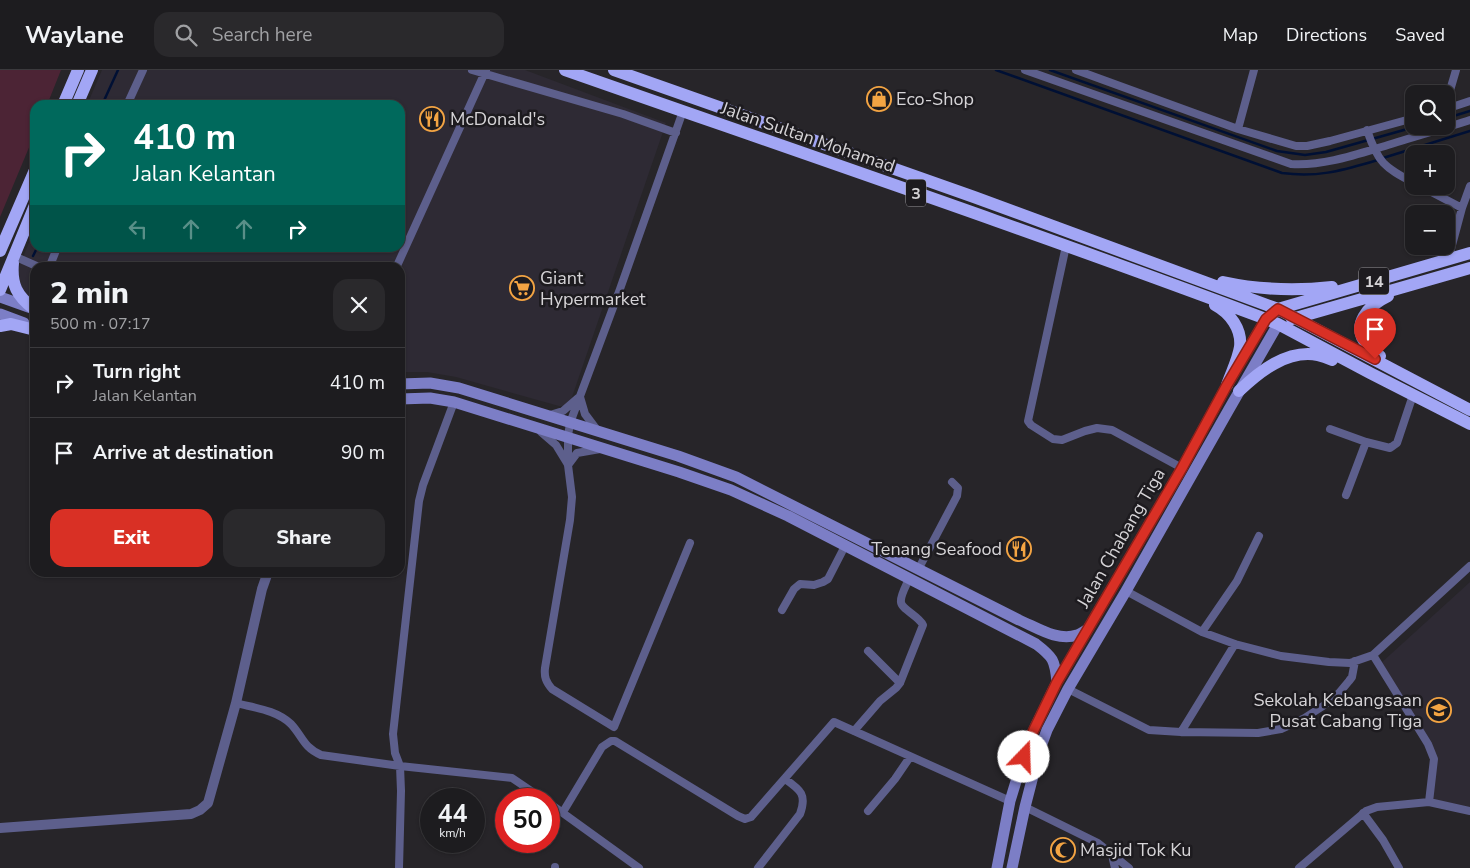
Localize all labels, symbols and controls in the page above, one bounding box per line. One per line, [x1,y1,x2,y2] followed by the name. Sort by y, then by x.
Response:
[154,12,504,57] search box
[25,19,124,51] text: Waylane
[172,21,200,49] icon: search
[212,22,312,48] text: Search here
[1223,23,1258,47] text: Map
[1286,23,1367,47] text: Directions
[1395,23,1445,47] text: Saved
[1405,85,1455,255] map controls
[1405,85,1455,135] button: search
[866,86,892,112] shop icon: Eco-Shop
[896,87,974,111] place label: Eco-Shop
[717,96,898,178] street label: Jalan Sultan Mohamad
[419,106,445,132] restaurant icon: McDonald's
[450,107,545,131] place label: McDonald's
[133,114,236,161] text: 410 m
[50,120,115,185] icon: right
[1405,145,1455,195] button: +
[133,159,276,189] text: Jalan Kelantan
[906,180,926,206] road number: 3
[1405,205,1455,255] button: −
[124,215,152,243] icon: left
[177,215,205,243] icon: ahead
[230,215,258,243] icon: ahead
[283,215,311,243] icon: right
[540,266,646,311] place label: Giant Hypermarket
[1359,268,1389,295] road number: 14
[50,273,129,314] text: 2 min
[509,275,535,301] supermarket icon: Giant Hypermarket
[333,279,385,331] button: close
[1354,308,1396,359] pin
[50,313,151,335] text: 500 m · 07:17
[1361,315,1389,343] icon: arrive
[93,359,180,385] text: Turn right
[50,369,78,397] icon: right
[330,370,385,396] text: 410 m
[93,385,197,407] text: Jalan Kelantan
[50,439,78,467] icon: arrive
[93,440,274,466] text: Arrive at destination
[341,440,385,466] text: 90 m
[1071,464,1171,613] street label: Jalan Chabang Tiga
[50,509,213,567] button: Exit
[223,509,385,567] button: Share
[1006,536,1032,562] restaurant icon: Tenang Seafood
[871,537,1002,561] place label: Tenang Seafood
[1253,688,1422,733] place label: Sekolah Kebangsaan Pusat Cabang Tiga
[1426,697,1452,723] school or university icon: Sekolah Kebangsaan Pusat Cabang Tiga
[997,730,1049,782] position arrow
[495,788,560,853] speed limit sign: 50
[437,797,468,831] text: 44
[439,825,466,841] text: km/h
[1050,837,1076,863] mosque icon: Masjid Tok Ku
[1080,838,1191,862] place label: Masjid Tok Ku

